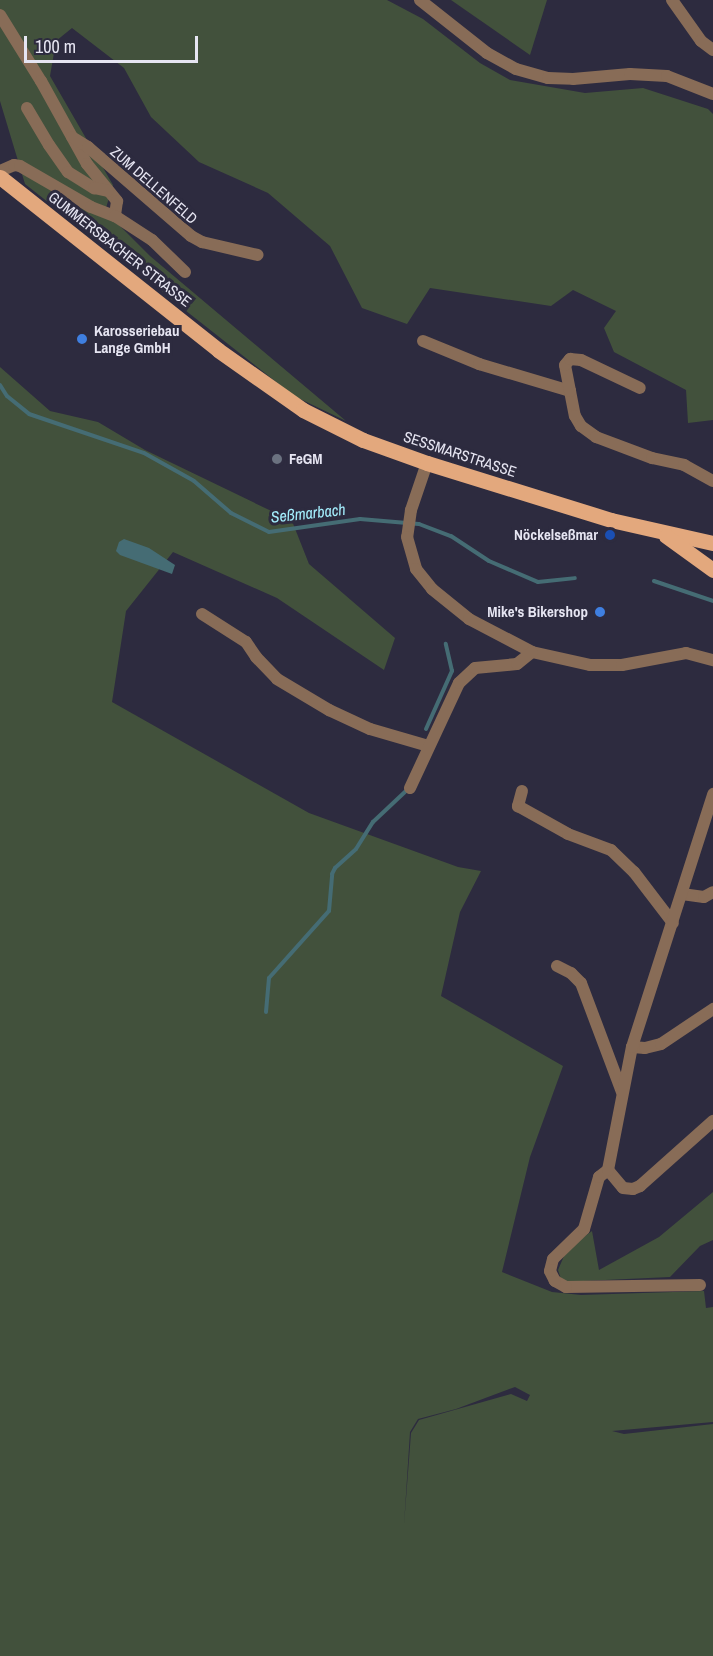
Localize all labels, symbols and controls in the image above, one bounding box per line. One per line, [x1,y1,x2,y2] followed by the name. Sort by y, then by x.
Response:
[27,24,201,62] scale bar
[35,34,76,59] text: 100 m
[107,142,201,228] street label: ZUM DELLENFELD
[45,188,195,310] street label: GUMMERSBACHER STRASSE
[94,321,179,356] place label: Karosseriebau Lange GmbH
[75,332,89,346] marker: Karosseriebau Lange GmbH
[401,427,519,481] street label: SESSMARSTRASSE
[289,450,323,468] place label: FeGM
[270,452,284,466] marker: FeGM
[270,500,346,526] water label: Seßmarbach
[514,526,598,544] place label: Nöckelseßmar
[603,528,617,542] marker: Nöckelseßmar
[487,603,588,621] place label: Mike's Bikershop
[593,605,607,619] marker: Mike's Bikershop

